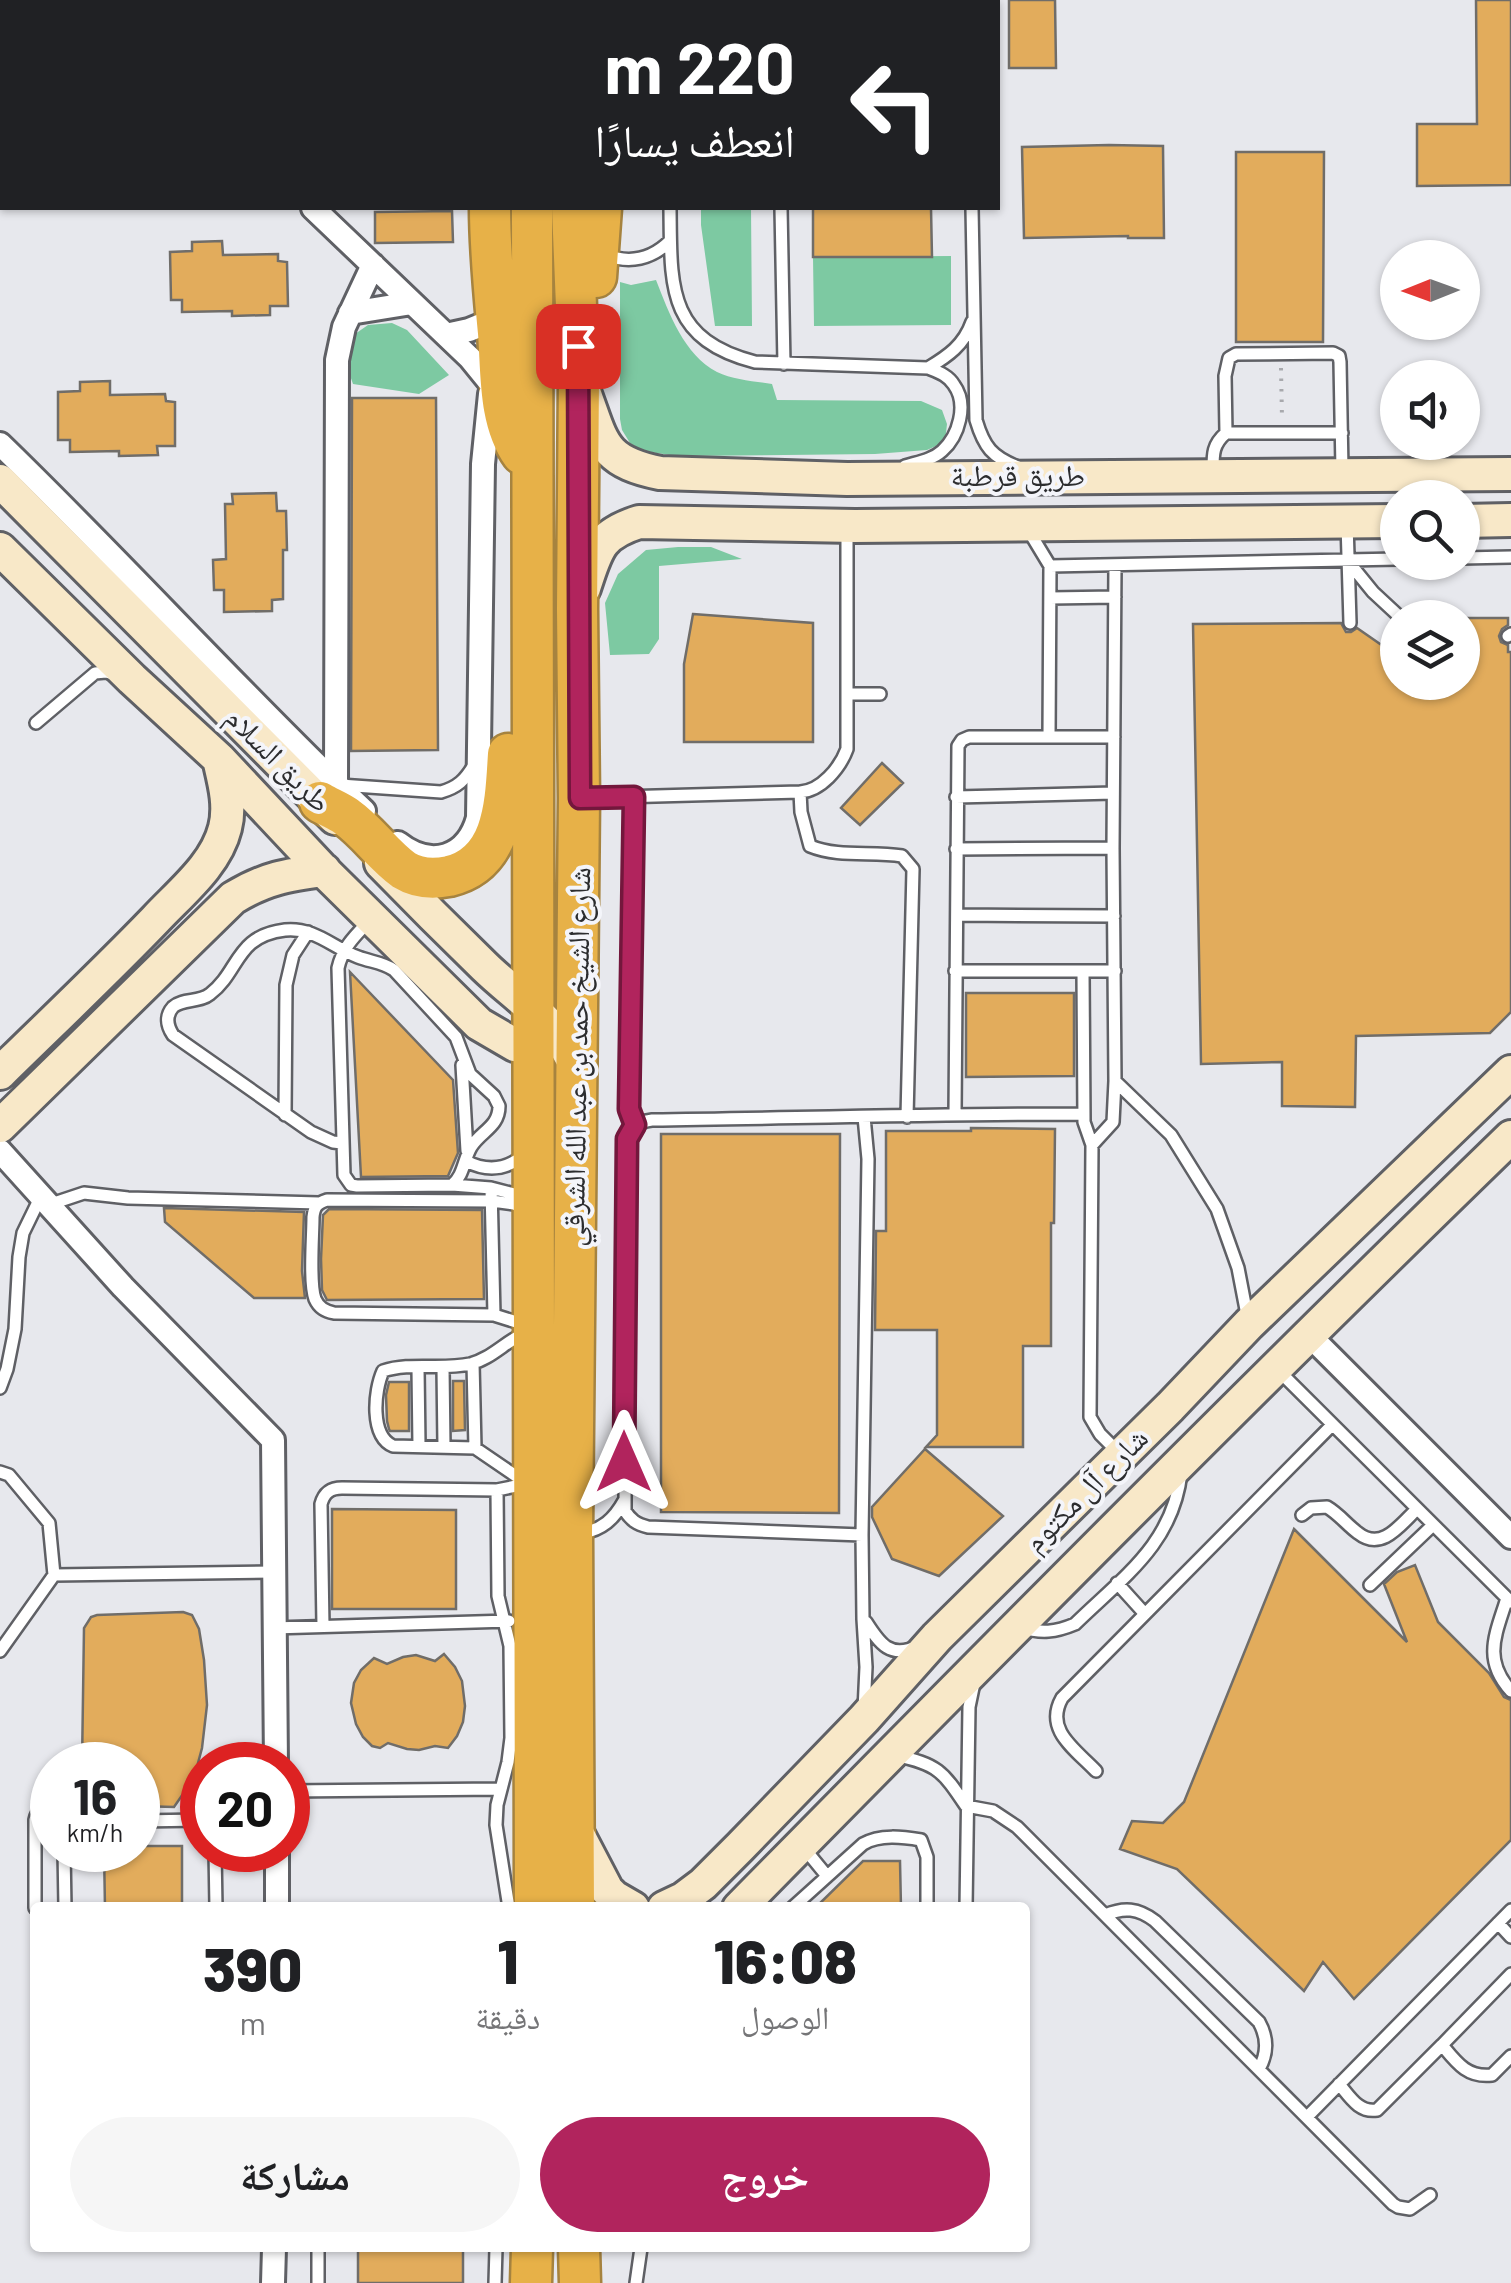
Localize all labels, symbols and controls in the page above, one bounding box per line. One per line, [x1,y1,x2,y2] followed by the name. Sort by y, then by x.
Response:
[604,24,795,108] text: 220 m
[830,40,960,170] icon: left
[594,112,795,166] text: انعطف يسارًا
[1380,240,1480,340] north arrow
[1380,240,1480,700] map controls
[536,304,621,389] pin
[551,319,606,374] icon: arrive
[1380,360,1480,460] button: sound
[951,456,1085,494] street label: طريق قرطبة
[1380,480,1480,580] button: search
[1380,600,1480,700] button: layers
[217,699,339,821] street label: طريق السلام
[554,867,604,1247] street label: شارع الشيخ حمد بن عبد الله الشرقي
[572,1410,676,1514] position arrow
[1015,1419,1156,1560] street label: شارع آل مكتوم
[180,1742,310,1872] speed limit sign: 20
[73,1765,117,1825] text: 16
[67,1817,123,1847] text: km/h
[497,1924,518,1996] text: 1
[713,1924,857,1996] text: 16:08
[203,1932,302,2004] text: 390
[475,1997,540,2035] text: دقيقة
[741,1997,829,2035] text: الوصول
[239,2003,266,2041] text: m
[70,2117,520,2232] button: مشاركة
[540,2117,990,2232] button: خروج

